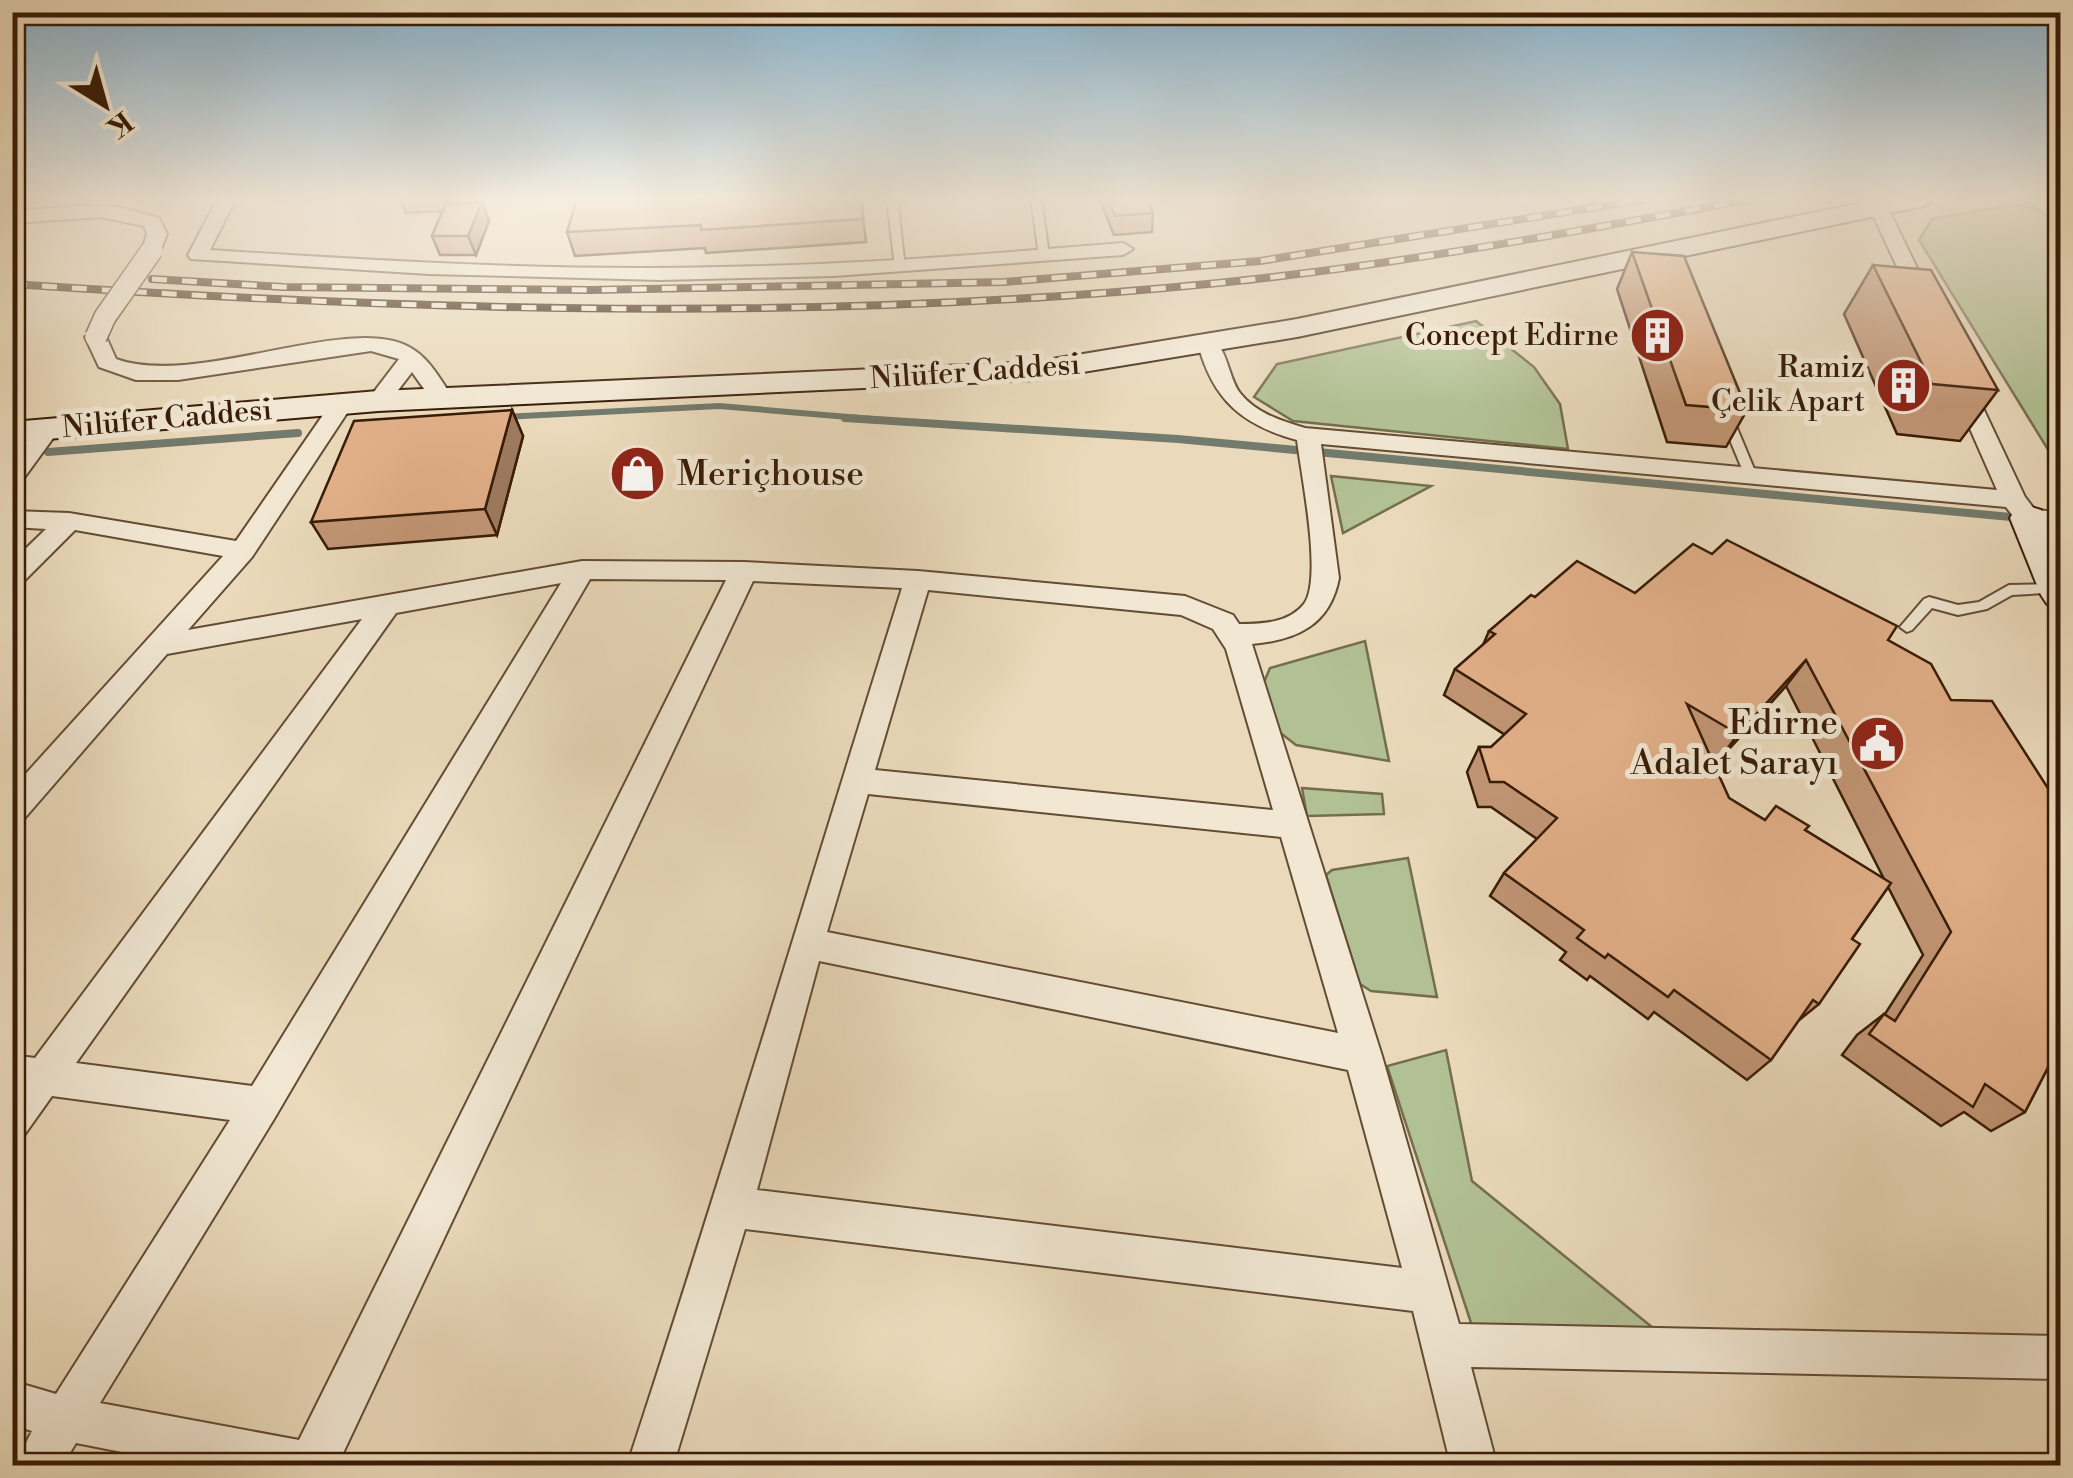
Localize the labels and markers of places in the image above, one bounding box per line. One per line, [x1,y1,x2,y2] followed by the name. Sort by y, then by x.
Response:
[1628,306,1688,366] building icon: Concept Edirne
[1405,317,1619,355] place label: Concept Edirne
[1711,349,1865,421] place label: Ramiz Çelik Apart
[1874,355,1934,415] building icon: Ramiz Çelik Apart
[608,444,668,504] shop icon: Meriçhouse
[677,453,864,496] place label: Meriçhouse
[1630,702,1838,785] place label: Edirne Adalet Sarayı
[1847,713,1907,773] public building icon: Edirne Adalet Sarayı

